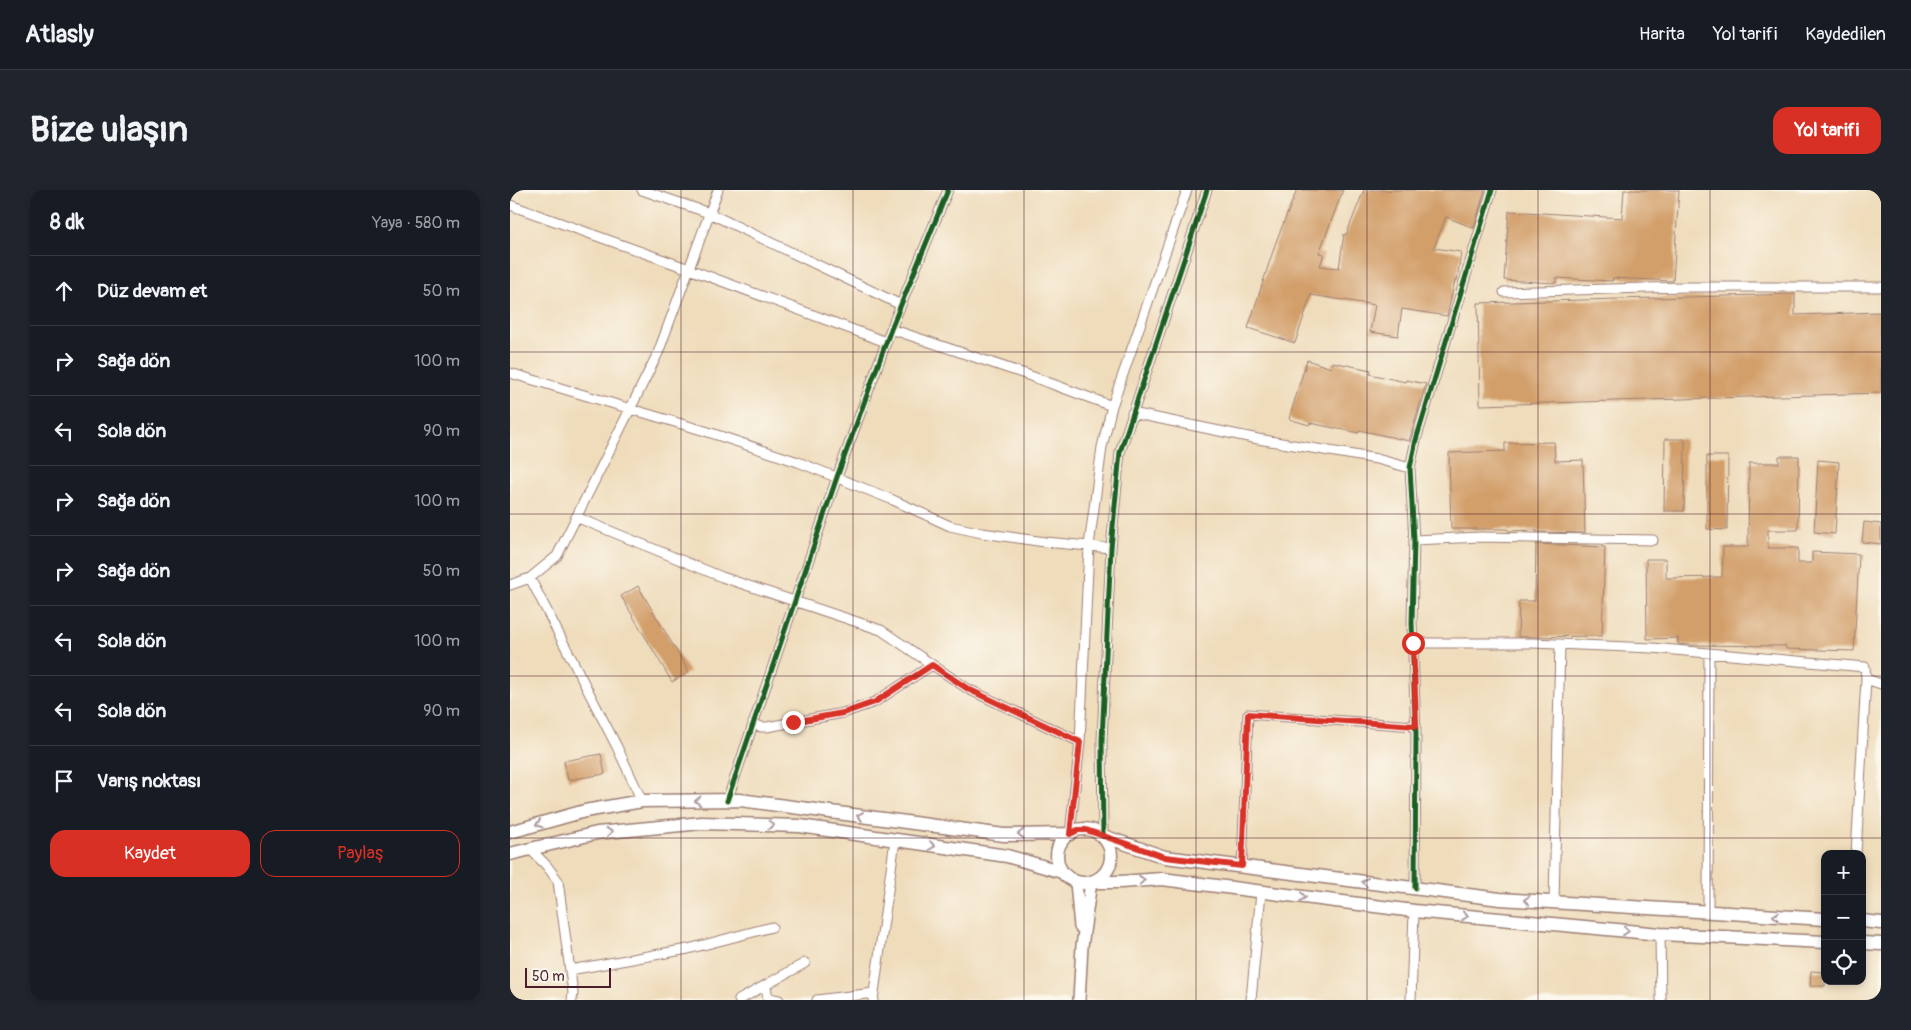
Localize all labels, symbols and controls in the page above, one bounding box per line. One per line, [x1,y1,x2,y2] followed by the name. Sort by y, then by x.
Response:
[25,20,94,49] text: Atlasly
[1639,23,1685,46] text: Harita
[1713,23,1777,46] text: Yol tarifi
[1805,23,1886,46] text: Kaydedilen
[1773,107,1881,154] button: Yol tarifi
[30,108,188,152] text: Bize ulaşın
[50,209,84,236] text: 8 dk
[372,213,460,233] text: Yaya · 580 m
[50,277,78,305] icon: ahead
[97,279,207,303] text: Düz devam et
[423,281,460,301] text: 50 m
[50,347,78,375] icon: right
[97,349,170,373] text: Sağa dön
[414,351,460,371] text: 100 m
[50,417,78,445] icon: left
[97,419,166,443] text: Sola dön
[423,421,460,441] text: 90 m
[50,487,78,515] icon: right
[97,489,170,513] text: Sağa dön
[414,491,460,511] text: 100 m
[50,557,78,585] icon: right
[97,559,170,583] text: Sağa dön
[423,561,460,581] text: 50 m
[50,627,78,655] icon: left
[97,629,166,653] text: Sola dön
[414,631,460,651] text: 100 m
[1402,632,1425,655] route start
[50,697,78,725] icon: left
[97,699,166,723] text: Sola dön
[423,701,460,721] text: 90 m
[782,711,805,734] route end
[50,767,78,795] icon: arrive
[97,769,201,793] text: Varış noktası
[694,796,702,806] one-way arrow
[856,811,864,821] one-way arrow
[535,818,543,828] one-way arrow
[768,820,775,830] one-way arrow
[605,827,613,838] one-way arrow
[1017,829,1024,839] one-way arrow
[50,830,250,877] button: Kaydet
[260,830,460,877] button: Paylaş
[928,840,936,850] one-way arrow
[1821,850,1866,985] map controls
[1821,850,1866,895] button: +
[1138,875,1146,886] one-way arrow
[1361,877,1369,888] one-way arrow
[1300,891,1308,902] one-way arrow
[1522,895,1530,906] one-way arrow
[1821,895,1866,940] button: −
[1461,910,1469,921] one-way arrow
[1772,911,1780,922] one-way arrow
[1623,925,1631,936] one-way arrow
[1821,940,1866,985] button: locate
[525,965,611,988] scale bar
[532,968,565,985] text: 50 m

